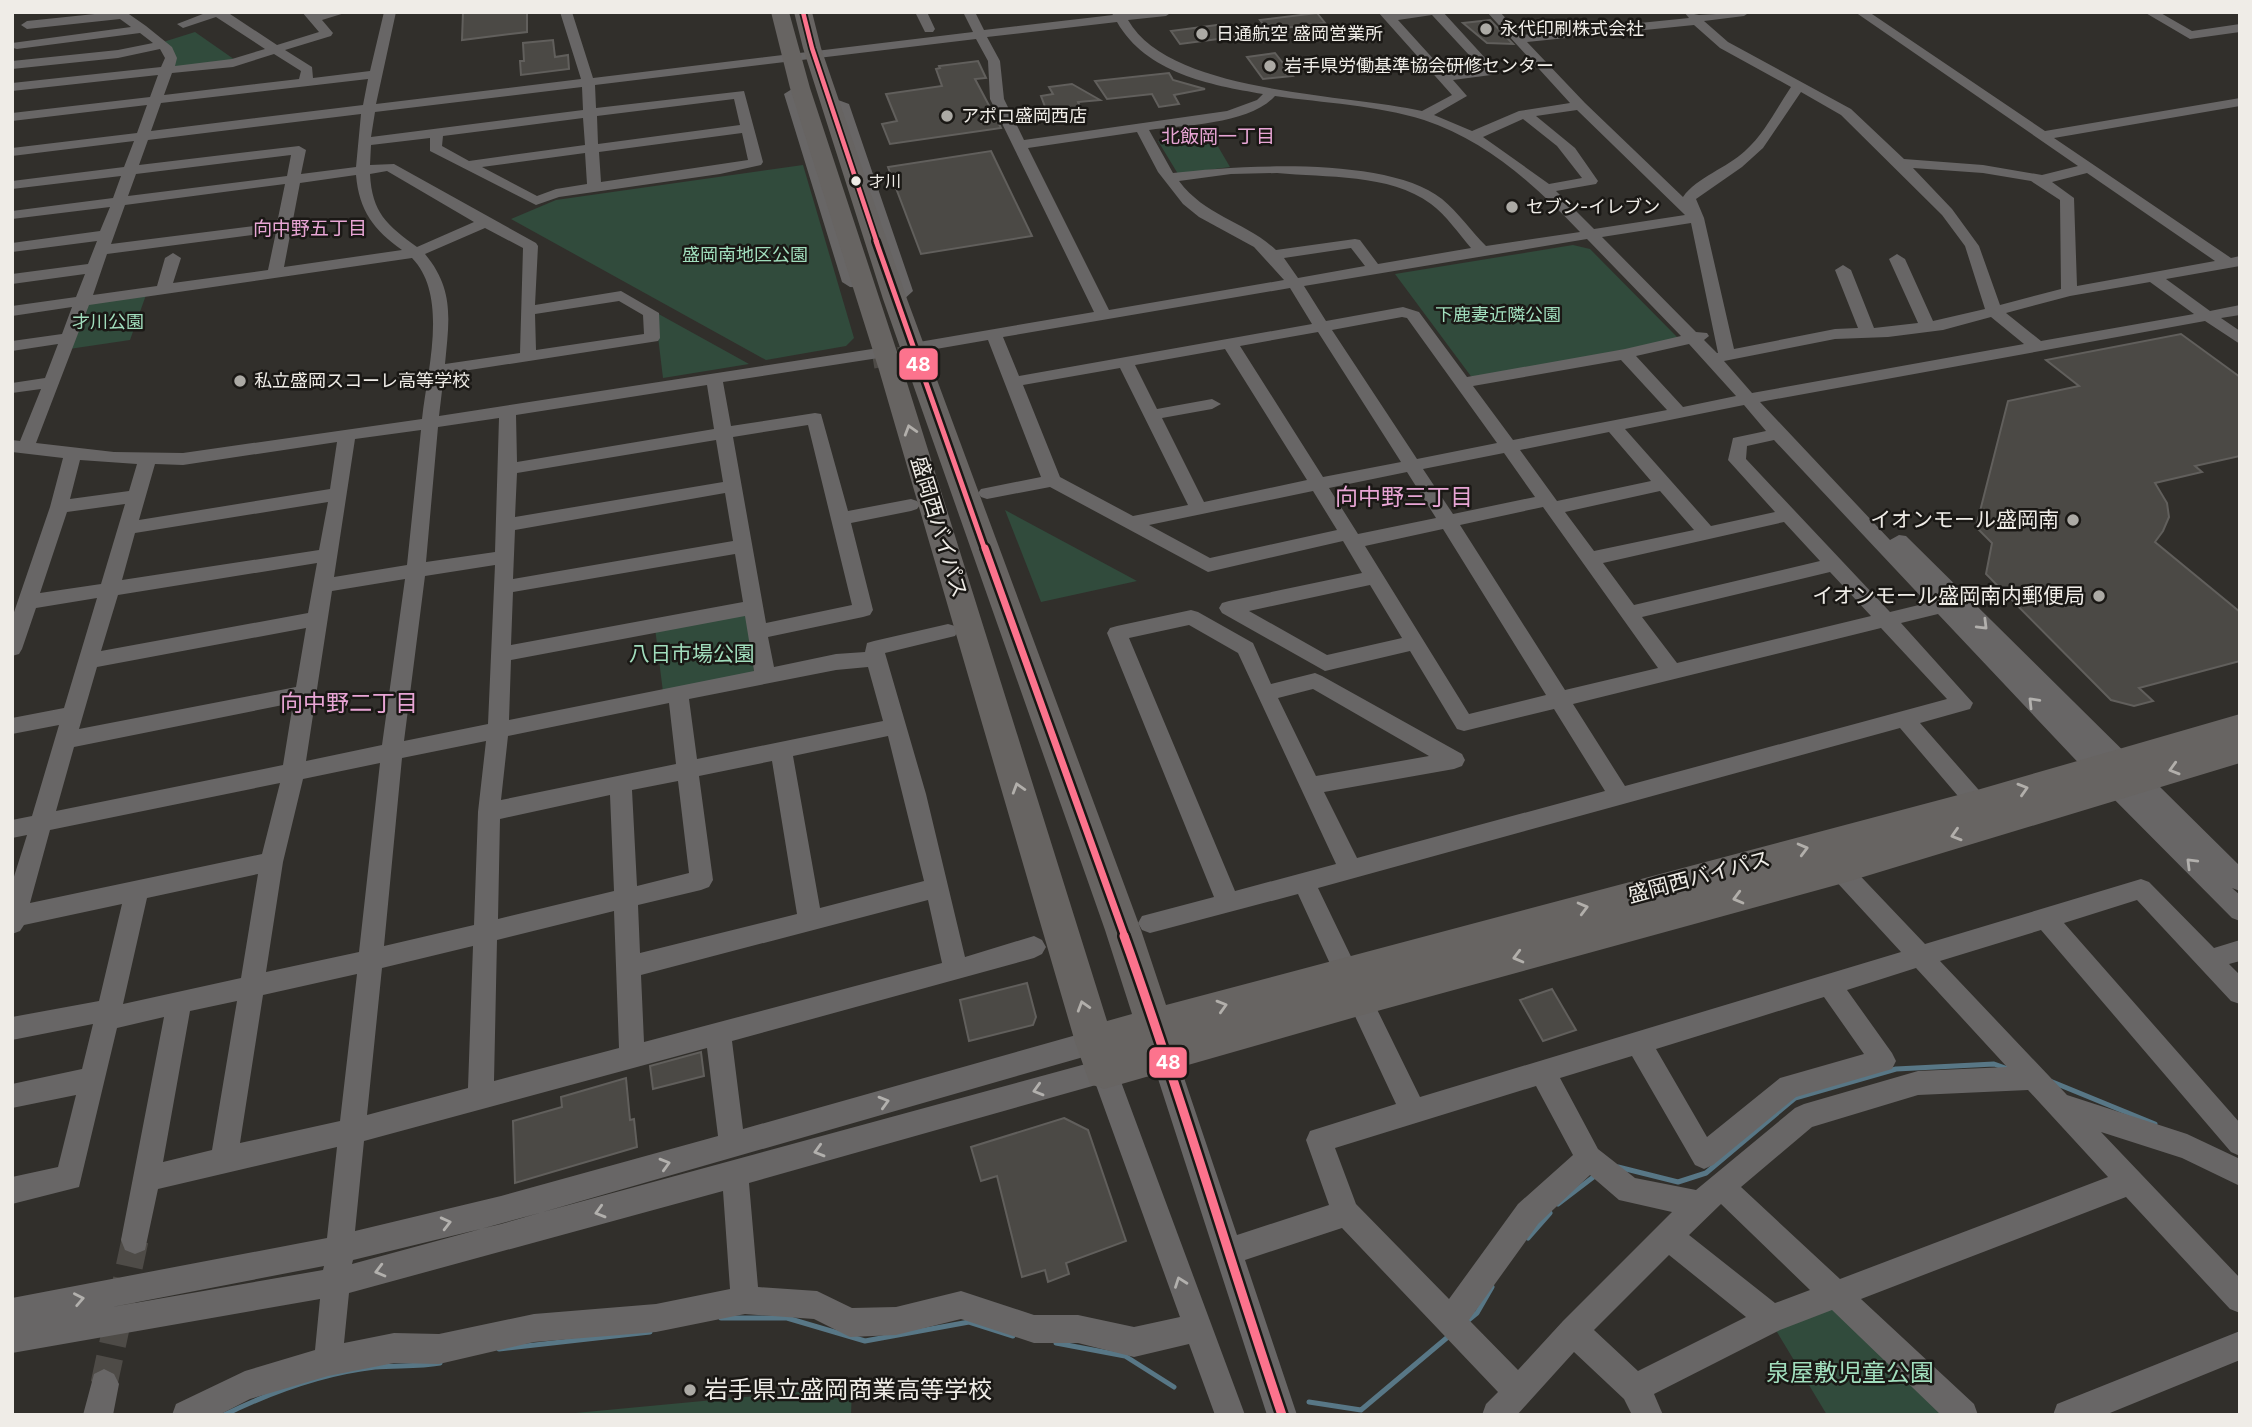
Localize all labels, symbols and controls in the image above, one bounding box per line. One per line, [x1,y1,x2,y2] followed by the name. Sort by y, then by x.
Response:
[1500,18,1644,39] place label: 永代印刷株式会社
[1478,21,1494,37] marker: 永代印刷株式会社
[1216,23,1383,44] place label: 日通航空 盛岡営業所
[1194,26,1210,42] marker: 日通航空 盛岡営業所
[1284,55,1554,76] place label: 岩手県労働基準協会研修センター
[1262,58,1278,74] marker: 岩手県労働基準協会研修センター
[961,105,1087,126] place label: アポロ盛岡西店
[939,108,955,124] marker: アポロ盛岡西店
[1161,125,1275,148] district label: 北飯岡一丁目
[869,171,901,191] place label: 才川
[849,174,863,188] marker: 才川
[1526,196,1660,217] place label: セブン-イレブン
[1504,199,1520,215] marker: セブン-イレブン
[253,217,367,240] district label: 向中野五丁目
[682,244,808,265] park label: 盛岡南地区公園
[1435,304,1561,325] park label: 下鹿妻近隣公園
[72,311,144,332] park label: 才川公園
[898,347,939,381] line badge: 48
[905,353,931,376] text: 48
[254,370,470,391] place label: 私立盛岡スコーレ高等学校
[232,373,248,389] marker: 私立盛岡スコーレ高等学校
[903,424,918,436] one-way arrow
[906,453,973,601] street label: 盛岡西バイパス
[1335,483,1473,511] district label: 向中野三丁目
[1870,507,2059,532] place label: イオンモール盛岡南
[2065,512,2081,528] marker: イオンモール盛岡南
[1812,583,2085,608] place label: イオンモール盛岡南内郵便局
[2091,588,2107,604] marker: イオンモール盛岡南内郵便局
[1974,616,1987,629] one-way arrow
[629,641,755,666] park label: 八日市場公園
[280,689,418,717] district label: 向中野二丁目
[2029,697,2042,710] one-way arrow
[2168,761,2180,775] one-way arrow
[1011,783,1026,795] one-way arrow
[2016,783,2028,798] one-way arrow
[1951,826,1963,841] one-way arrow
[1797,843,1809,858] one-way arrow
[1625,845,1773,908] street label: 盛岡西バイパス
[2187,858,2200,871] one-way arrow
[1732,890,1744,904] one-way arrow
[1577,902,1589,916] one-way arrow
[1512,949,1524,963] one-way arrow
[1216,1000,1228,1014] one-way arrow
[1077,1001,1092,1013] one-way arrow
[1148,1046,1188,1079] line badge: 48
[1155,1051,1181,1074] text: 48
[1032,1081,1044,1096] one-way arrow
[878,1095,890,1110] one-way arrow
[813,1143,825,1157] one-way arrow
[659,1158,671,1172] one-way arrow
[594,1204,606,1218] one-way arrow
[440,1217,452,1232] one-way arrow
[374,1263,386,1277] one-way arrow
[1175,1276,1189,1288] one-way arrow
[73,1292,85,1307] one-way arrow
[1766,1358,1934,1387] park label: 泉屋敷児童公園
[704,1375,992,1404] place label: 岩手県立盛岡商業高等学校
[682,1382,698,1398] marker: 岩手県立盛岡商業高等学校

